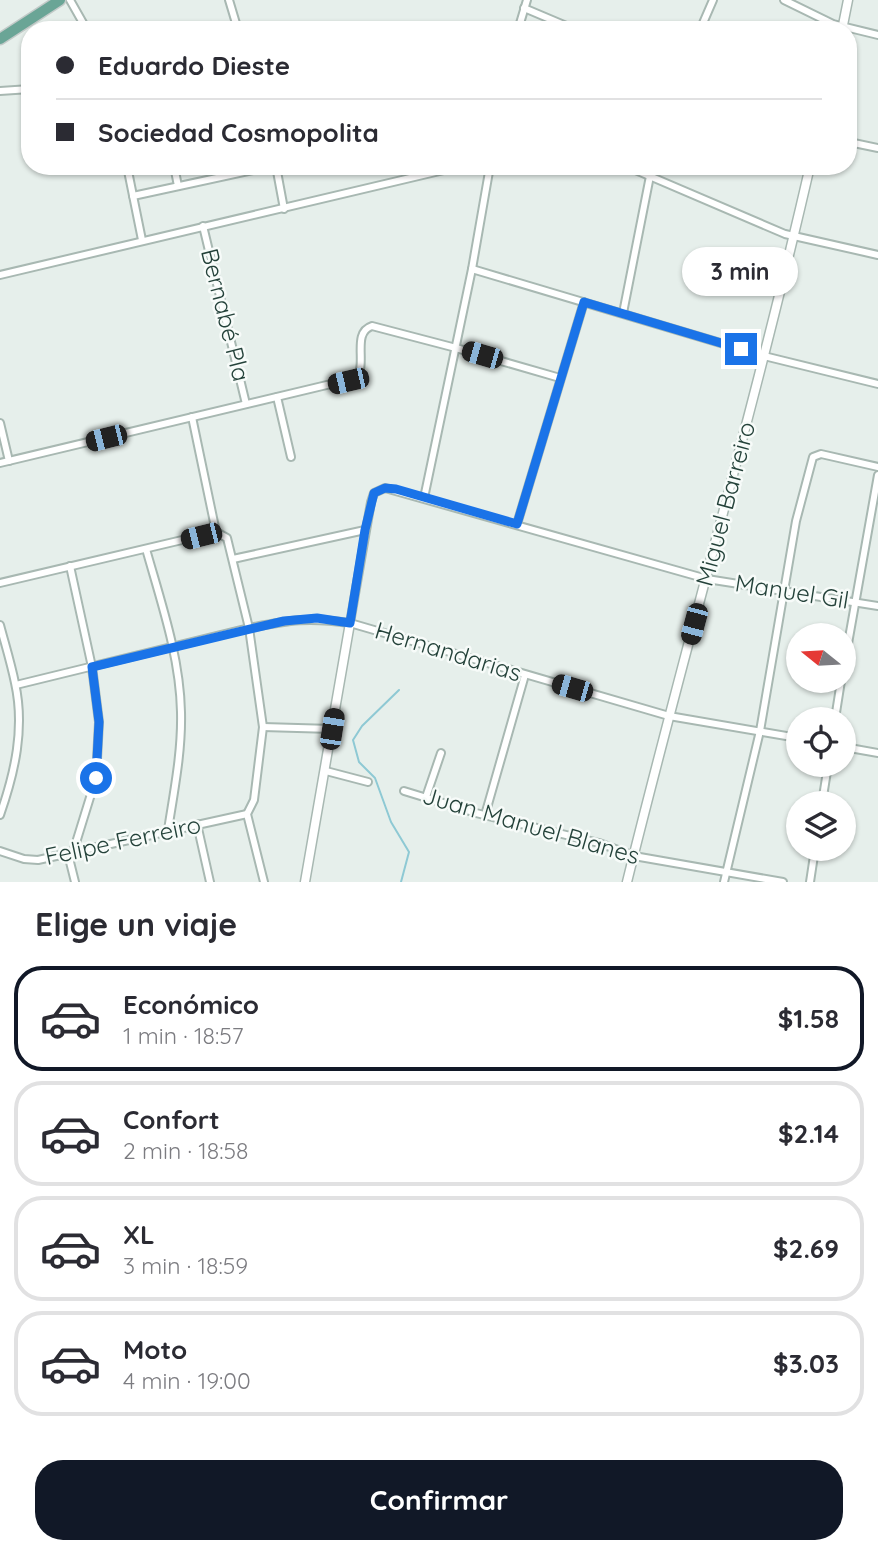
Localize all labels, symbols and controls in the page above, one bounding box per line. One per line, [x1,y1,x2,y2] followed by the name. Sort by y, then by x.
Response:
[98,49,290,82] text: Eduardo Dieste
[98,116,379,149] text: Sociedad Cosmopolita
[195,245,257,384] street label: Bernabé Pla
[683,247,799,296] callout: 3 min
[710,257,770,286] text: 3 min
[725,333,757,365] route end
[459,339,506,371] car
[326,366,371,396] car
[689,418,761,589] street label: Miguel Barreiro
[84,423,129,453] car
[179,521,224,551] car
[733,567,851,615] street label: Manuel Gil
[679,601,710,647] car
[371,615,525,688] street label: Hernandarias
[786,623,856,693] north arrow
[786,623,856,861] map controls
[549,672,596,704] car
[319,707,346,751] car
[786,707,856,777] button: locate
[80,762,112,794] route start
[419,780,643,870] street label: Juan Manuel Blanes
[786,791,856,861] button: layers
[42,809,204,871] street label: Felipe Ferreiro
[35,904,237,944] text: Elige un viaje
[39,987,102,1050] icon: car
[123,988,259,1021] text: Económico
[778,1002,839,1035] text: $1.58
[123,1021,244,1050] text: 1 min · 18:57
[39,1102,102,1165] icon: car
[123,1103,220,1136] text: Confort
[778,1117,839,1150] text: $2.14
[123,1136,248,1165] text: 2 min · 18:58
[39,1217,102,1280] icon: car
[123,1218,155,1251] text: XL
[773,1232,839,1265] text: $2.69
[123,1251,248,1280] text: 3 min · 18:59
[39,1332,102,1395] icon: car
[123,1333,187,1366] text: Moto
[773,1347,839,1380] text: $3.03
[123,1366,251,1395] text: 4 min · 19:00
[35,1460,843,1540] button: Confirmar

